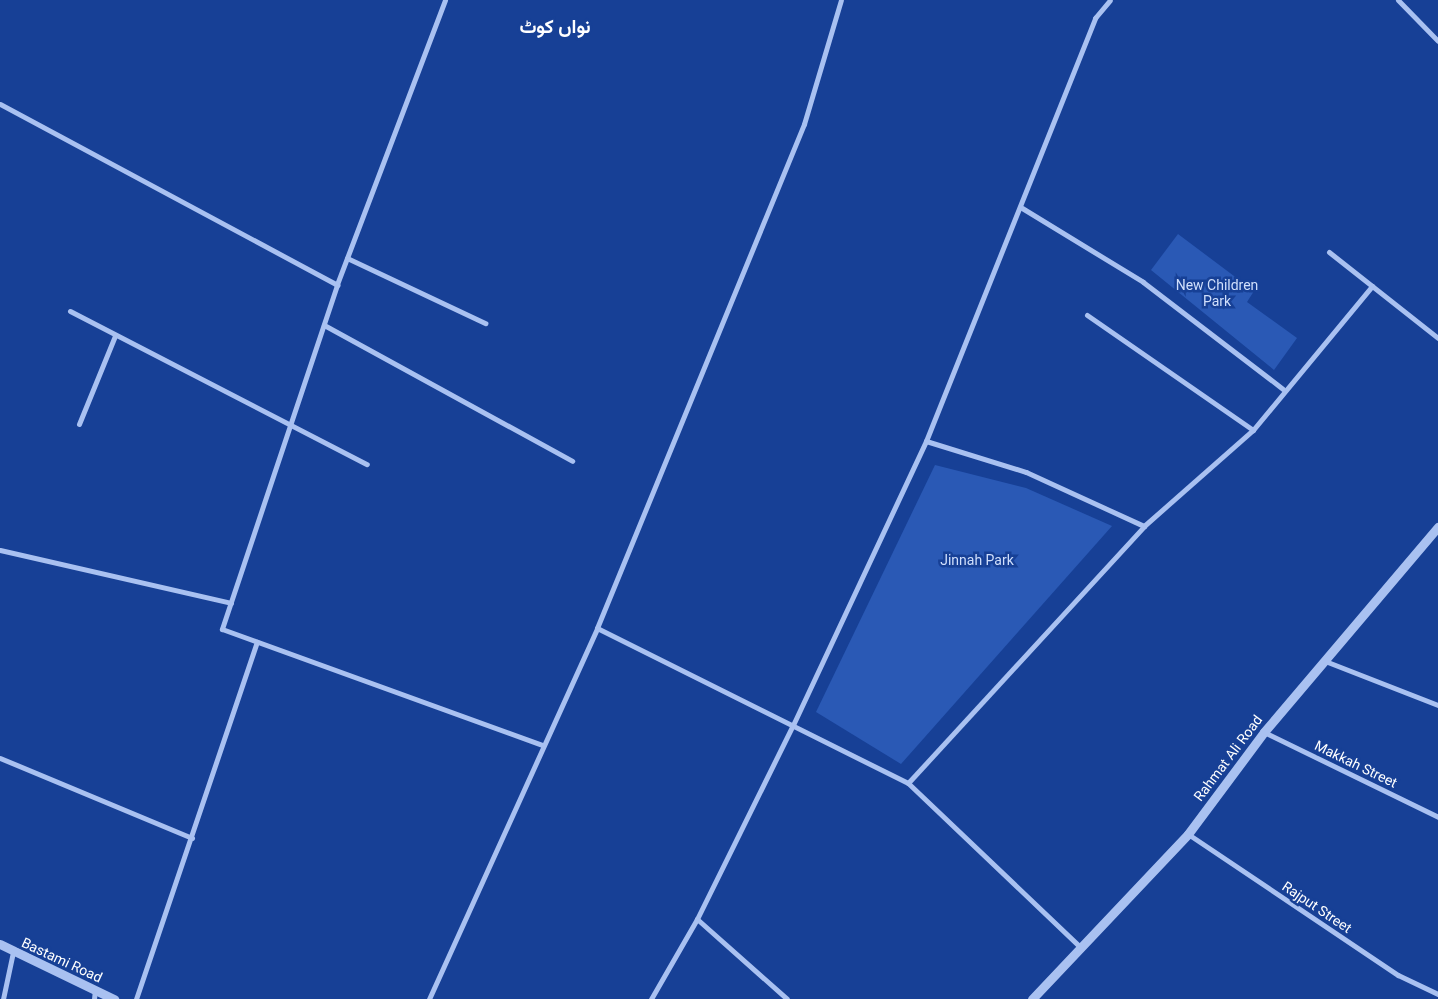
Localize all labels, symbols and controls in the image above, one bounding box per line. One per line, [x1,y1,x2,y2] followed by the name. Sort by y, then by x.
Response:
[519,16,591,38] district label: نواں کوٹ
[1176,277,1258,310] park label: New Children Park
[940,552,1014,568] park label: Jinnah Park
[1190,712,1266,804] street label: Rahmat Ali Road
[1312,737,1400,791] street label: Makkah Street
[1279,878,1355,936] street label: Rajput Street
[19,934,105,986] street label: Bastami Road

